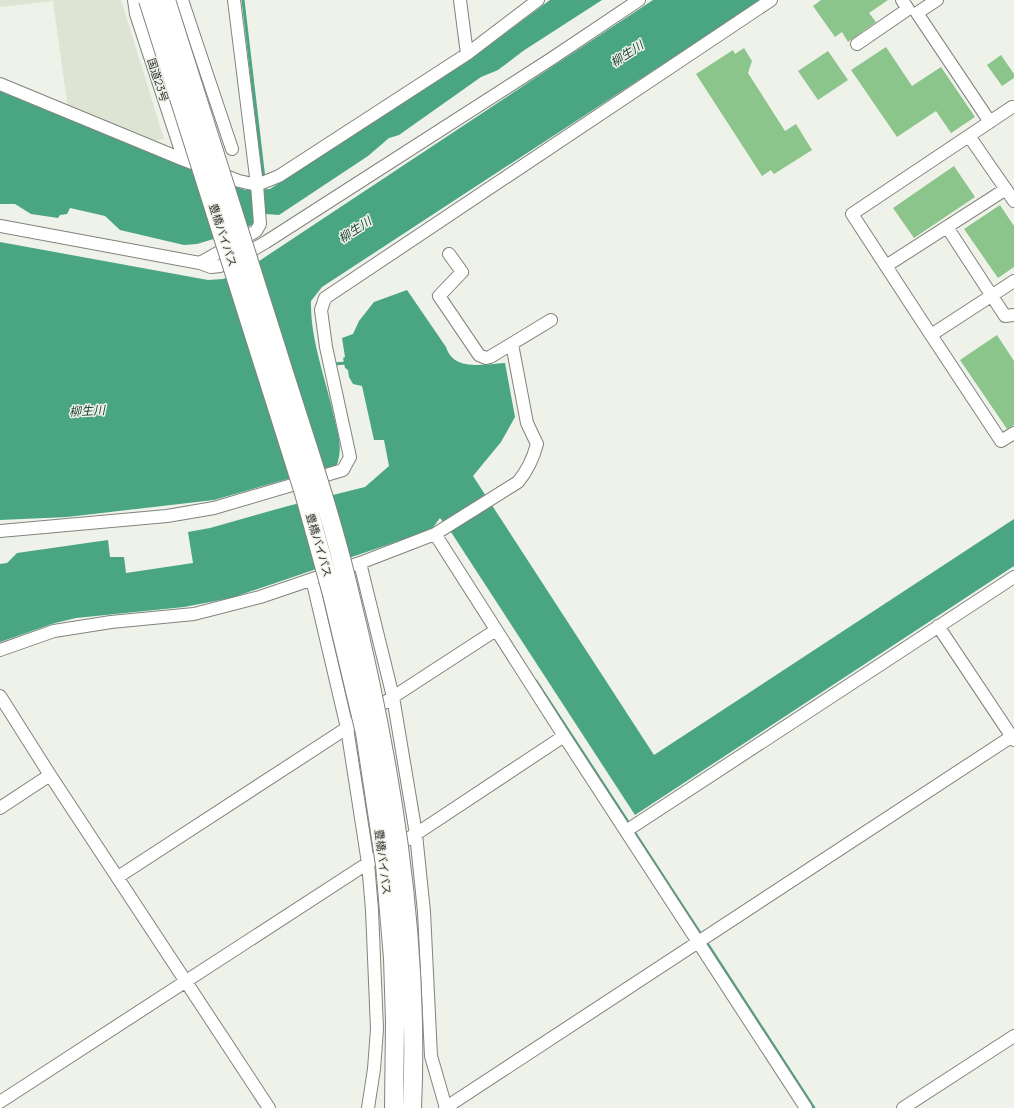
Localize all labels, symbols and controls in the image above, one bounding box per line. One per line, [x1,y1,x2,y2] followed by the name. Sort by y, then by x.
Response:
[607,36,648,71] water label: 柳生川
[144,56,173,104] street label: 国道23号
[206,201,241,268] street label: 豊橋バイパス
[335,212,376,247] water label: 柳生川
[69,401,107,420] water label: 柳生川
[303,511,336,579] street label: 豊橋バイパス
[372,828,395,895] street label: 豊橋バイパス

